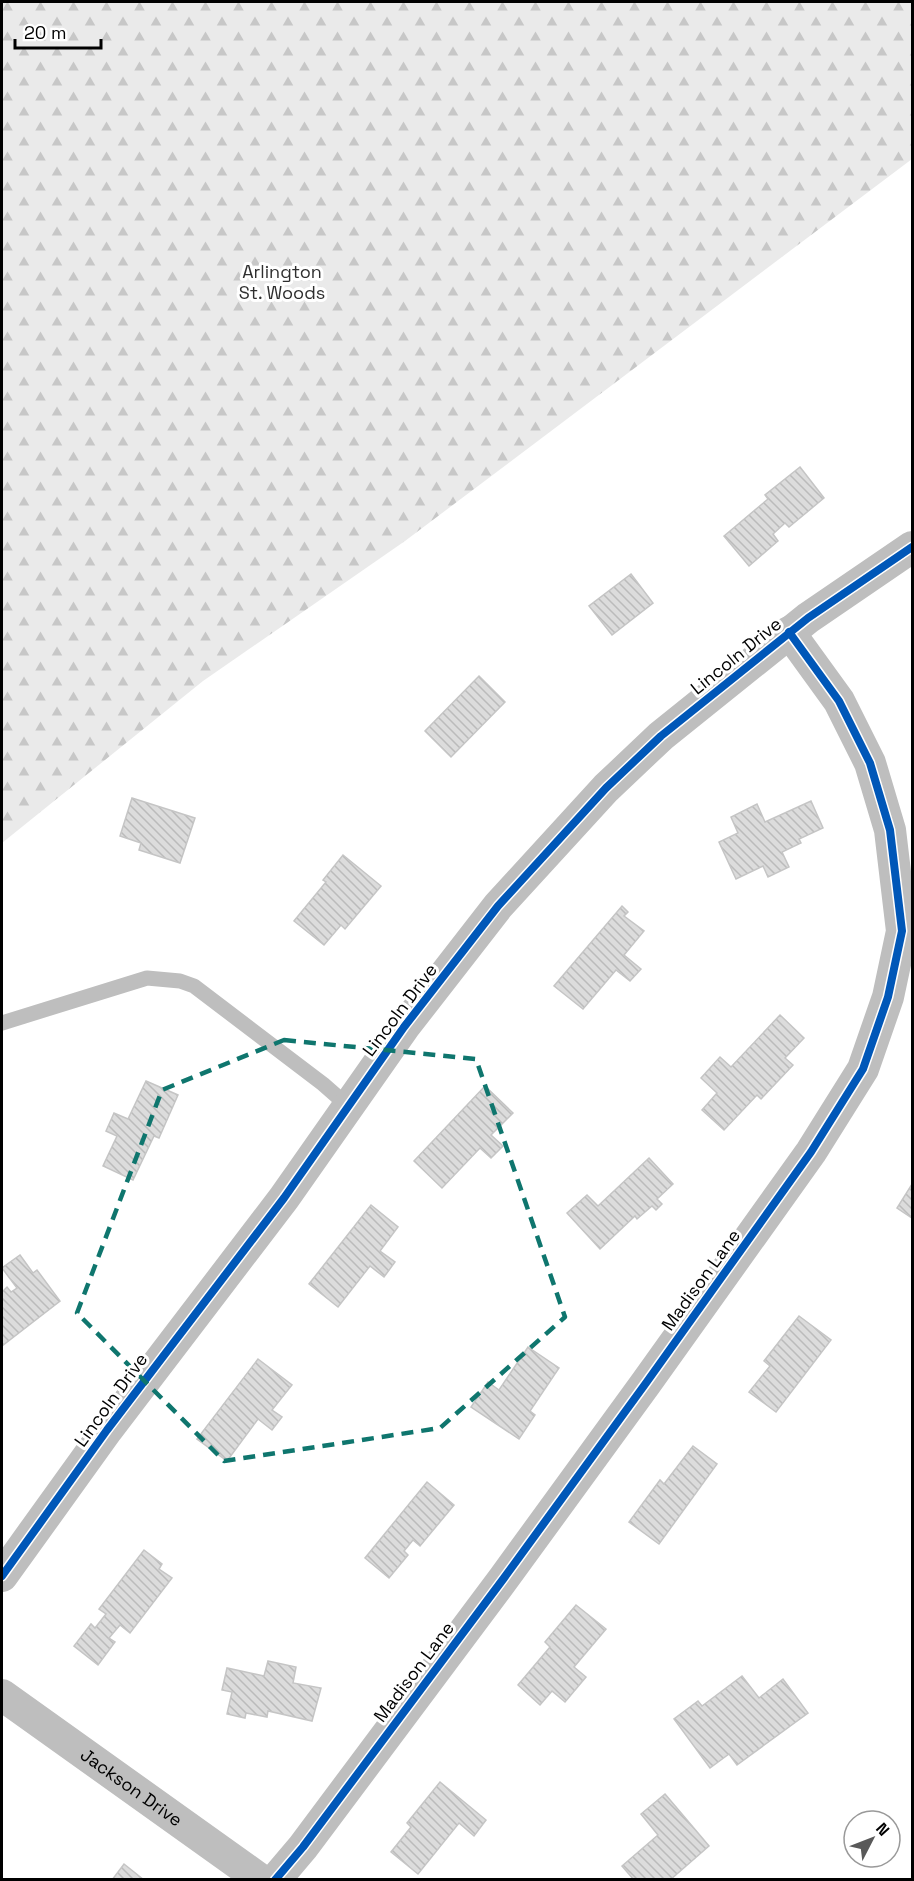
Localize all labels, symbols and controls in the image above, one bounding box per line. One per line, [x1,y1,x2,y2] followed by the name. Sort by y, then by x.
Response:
[15,12,100,50] scale bar
[24,21,67,44] text: 20 m
[239,260,325,304] park label: Arlington St. Woods
[686,612,786,699] street label: Lincoln Drive
[357,959,442,1061] street label: Lincoln Drive
[656,1224,745,1335] street label: Madison Lane
[69,1348,152,1451] street label: Lincoln Drive
[368,1617,459,1726] street label: Madison Lane
[76,1743,187,1831] street label: Jackson Drive
[842,1809,902,1869] north arrow
[871,1818,894,1840] text: N

